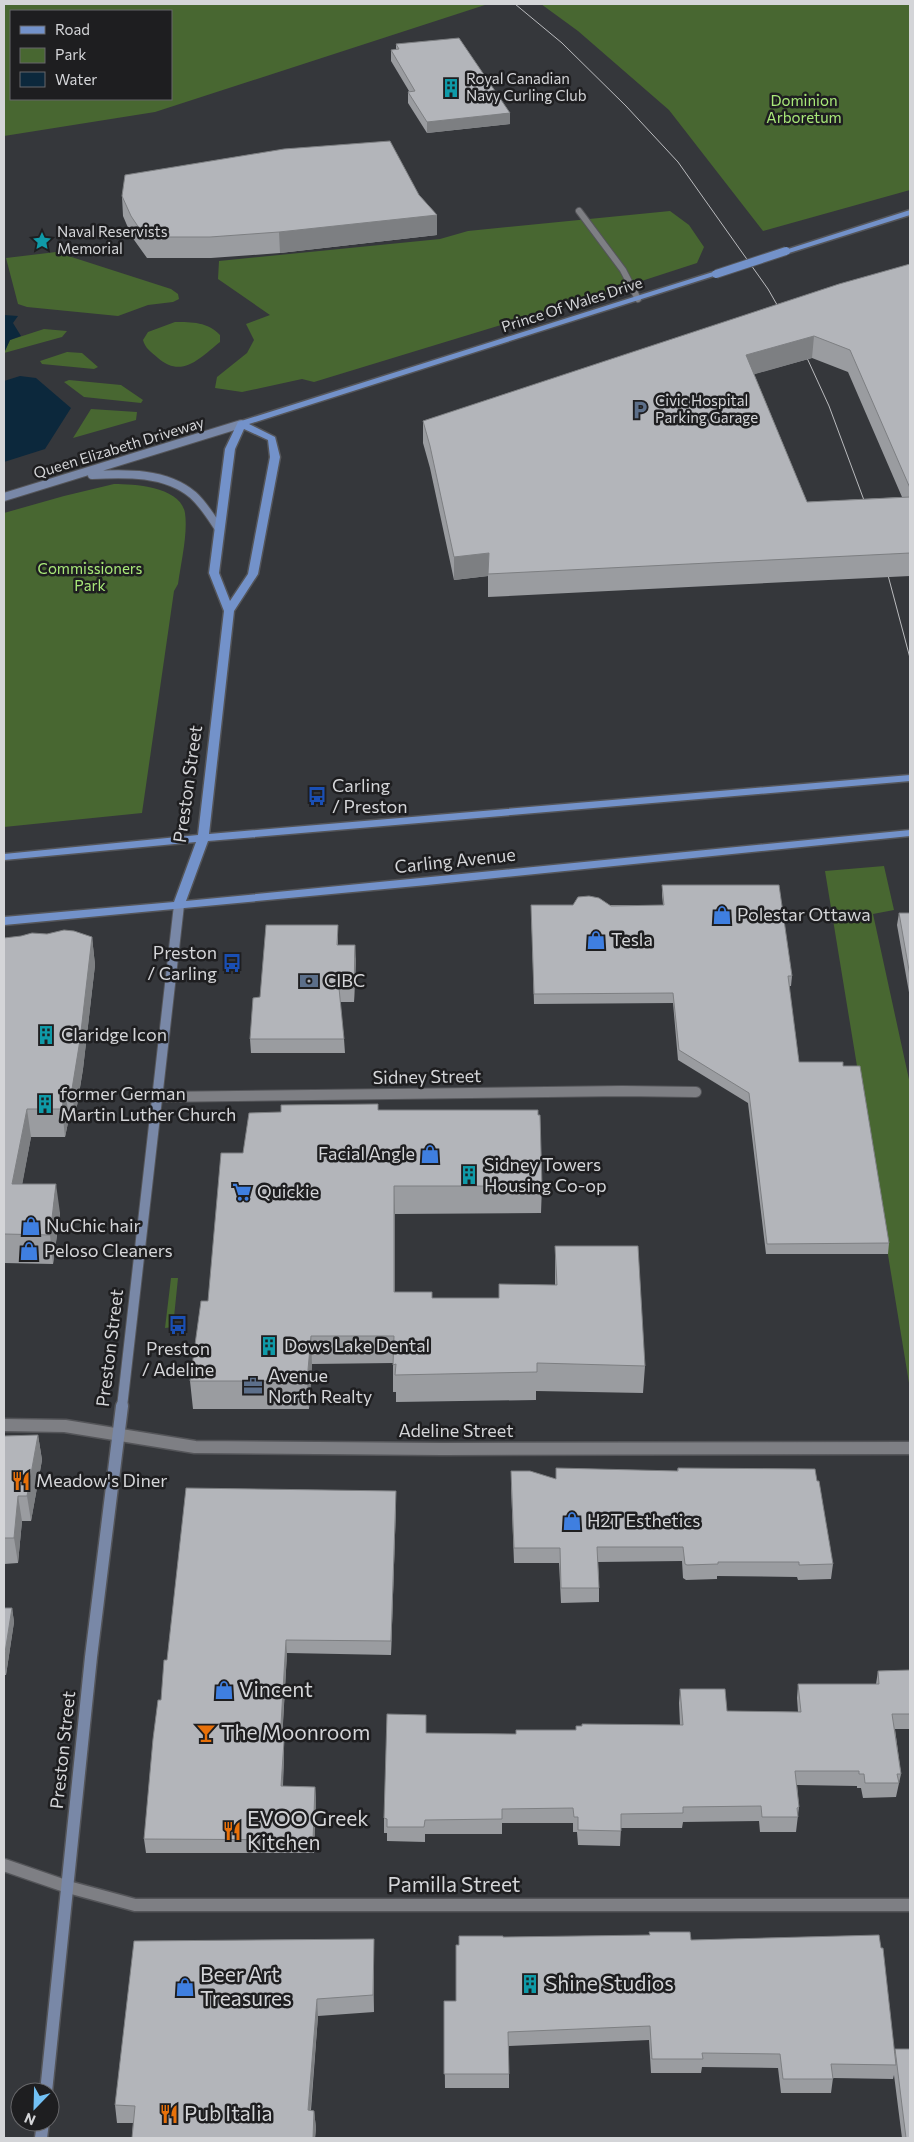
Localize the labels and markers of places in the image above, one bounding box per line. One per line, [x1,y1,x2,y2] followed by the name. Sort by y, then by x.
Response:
[466,69,587,104] place label: Royal Canadian Navy Curling Club
[440,77,462,99] building icon: Royal Canadian Navy Curling Club
[57,222,168,257] place label: Naval Reservists Memorial
[31,230,53,252] place icon: Naval Reservists Memorial
[655,391,758,426] place label: Civic Hospital Parking Garage
[629,399,651,421] parking icon: Civic Hospital Parking Garage
[332,774,408,817] place label: Carling / Preston
[306,785,328,807] bus stop icon: Carling / Preston
[737,903,871,925] place label: Polestar Ottawa
[711,904,733,926] shop icon: Polestar Ottawa
[611,928,653,950] place label: Tesla
[585,929,607,951] shop icon: Tesla
[147,941,217,984] place label: Preston / Carling
[221,952,243,974] bus stop icon: Preston / Carling
[324,969,365,991] place label: CIBC
[298,970,320,992] bank icon: CIBC
[61,1023,167,1045] place label: Claridge Icon
[35,1024,57,1046] building icon: Claridge Icon
[60,1082,236,1125] place label: former German Martin Luther Church
[34,1093,56,1115] building icon: former German Martin Luther Church
[318,1142,415,1164] place label: Facial Angle
[419,1143,441,1165] shop icon: Facial Angle
[484,1153,607,1196] place label: Sidney Towers Housing Co-op
[458,1164,480,1186] building icon: Sidney Towers Housing Co-op
[257,1180,319,1202] place label: Quickie
[231,1181,253,1203] supermarket icon: Quickie
[46,1214,141,1236] place label: NuChic hair
[20,1215,42,1237] shop icon: NuChic hair
[44,1239,173,1261] place label: Peloso Cleaners
[18,1240,40,1262] shop icon: Peloso Cleaners
[167,1314,189,1336] bus stop icon: Preston / Adeline
[284,1334,430,1356] place label: Dows Lake Dental
[258,1335,280,1357] building icon: Dows Lake Dental
[142,1337,214,1380] place label: Preston / Adeline
[268,1364,372,1407] place label: Avenue North Realty
[242,1375,264,1397] office icon: Avenue North Realty
[36,1469,168,1491] place label: Meadow's Diner
[10,1470,32,1492] restaurant icon: Meadow's Diner
[587,1509,700,1531] place label: H2T Esthetics
[561,1510,583,1532] shop icon: H2T Esthetics
[239,1676,313,1701] place label: Vincent
[213,1679,235,1701] shop icon: Vincent
[221,1719,370,1744] place label: The Moonroom
[195,1722,217,1744] bar icon: The Moonroom
[247,1805,369,1854] place label: EVOO Greek Kitchen
[221,1820,243,1842] restaurant icon: EVOO Greek Kitchen
[200,1961,292,2010] place label: Beer Art Treasures
[545,1970,674,1995] place label: Shine Studios
[519,1973,541,1995] building icon: Shine Studios
[174,1976,196,1998] shop icon: Beer Art Treasures
[184,2100,273,2125] place label: Pub Italia
[158,2103,180,2125] restaurant icon: Pub Italia

